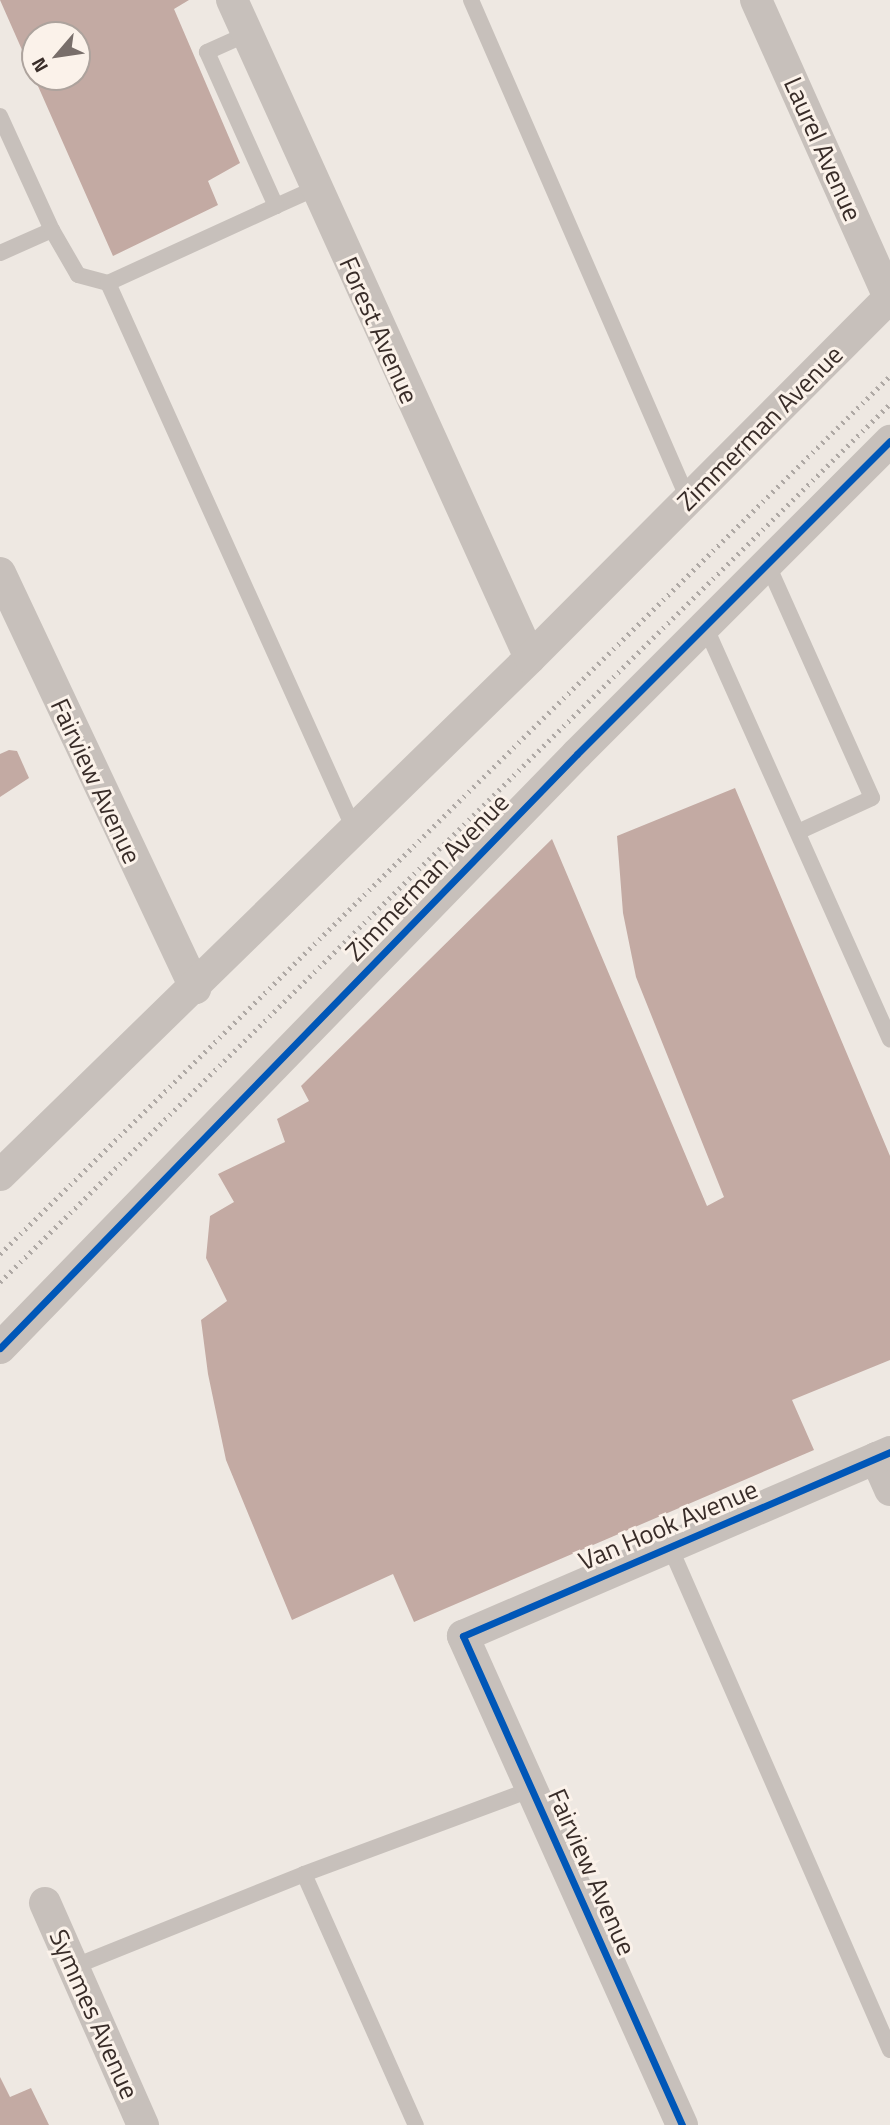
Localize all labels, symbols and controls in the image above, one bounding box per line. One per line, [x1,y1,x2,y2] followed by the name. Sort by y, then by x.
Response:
[21,21,91,91] north arrow
[23,53,55,78] text: N
[777,72,869,226] street label: Laurel Avenue
[333,252,425,408] street label: Forest Avenue
[671,339,849,517] street label: Zimmerman Avenue
[44,693,148,869] street label: Fairview Avenue
[339,787,515,967] street label: Zimmerman Avenue
[574,1473,762,1577] street label: Van Hook Avenue
[541,1784,643,1960] street label: Fairview Avenue
[43,1924,145,2104] street label: Symmes Avenue

